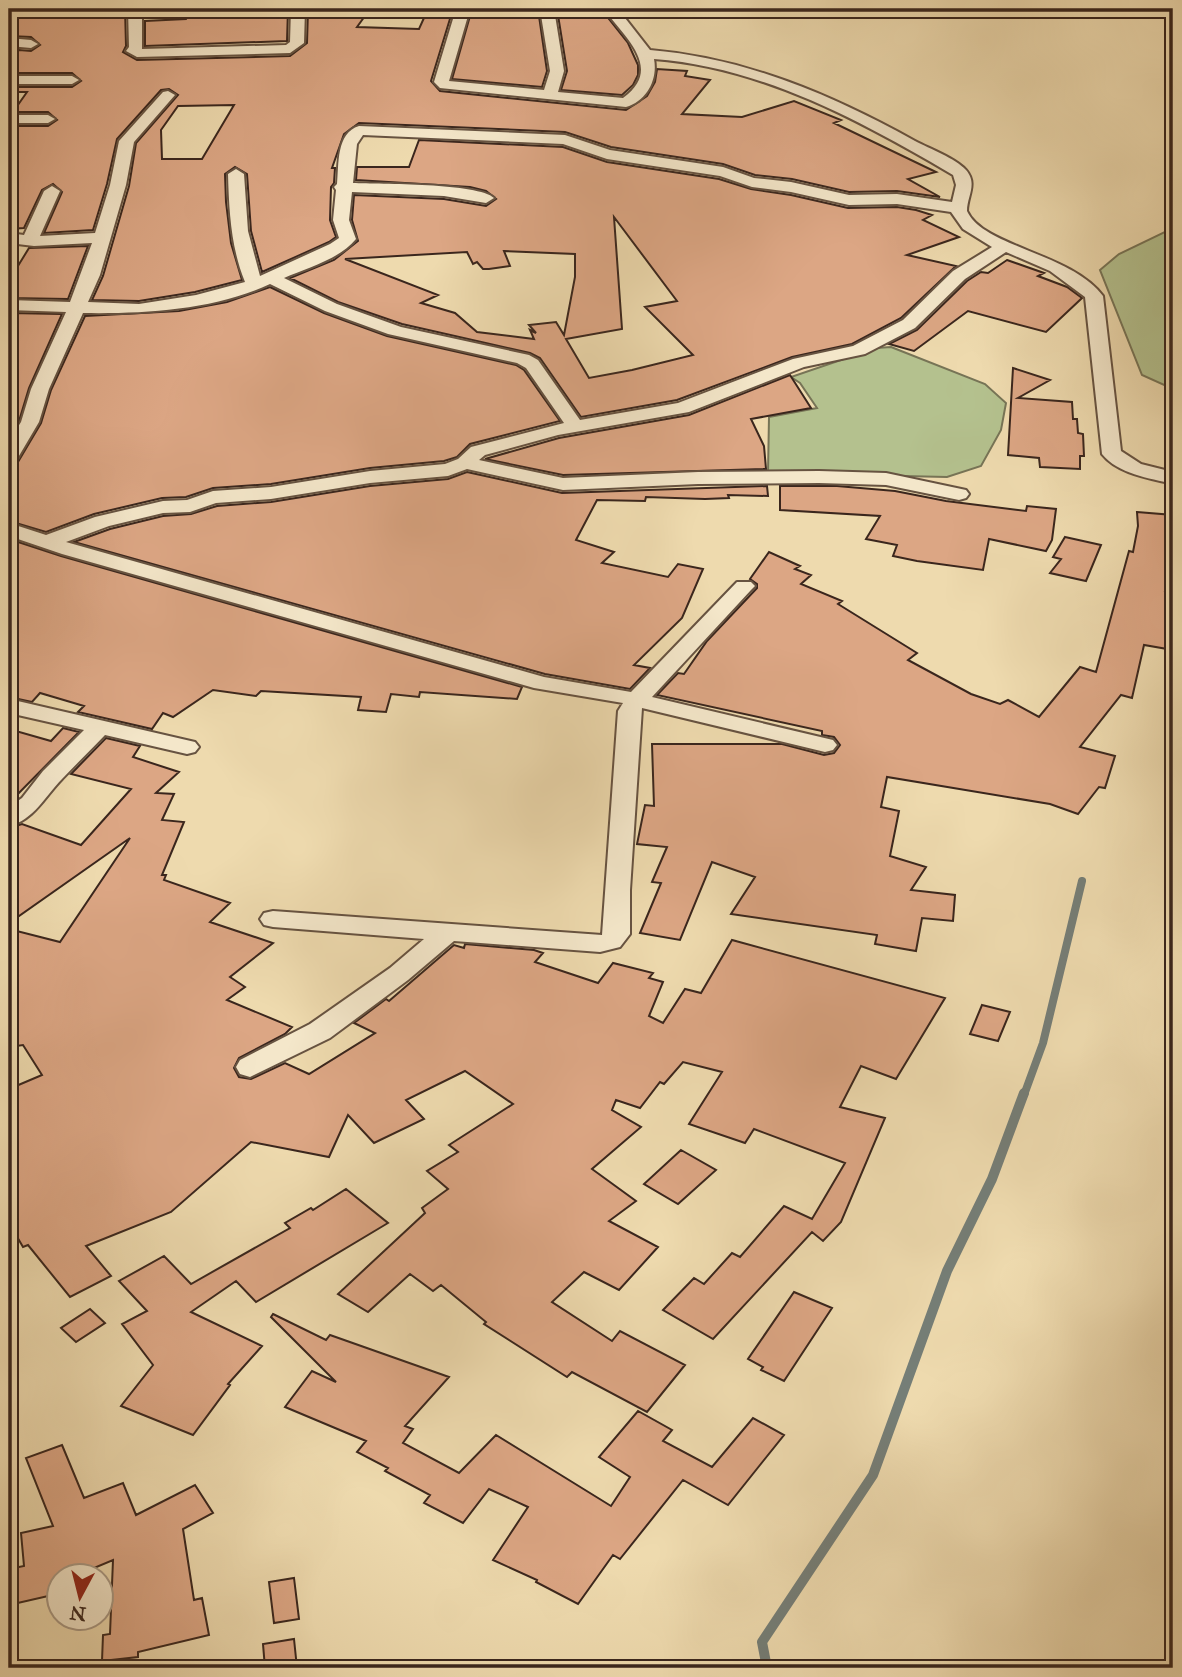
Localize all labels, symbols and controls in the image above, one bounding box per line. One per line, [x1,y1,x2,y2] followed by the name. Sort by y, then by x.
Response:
[46,1562,116,1632] north arrow
[69,1601,87,1626] text: N

